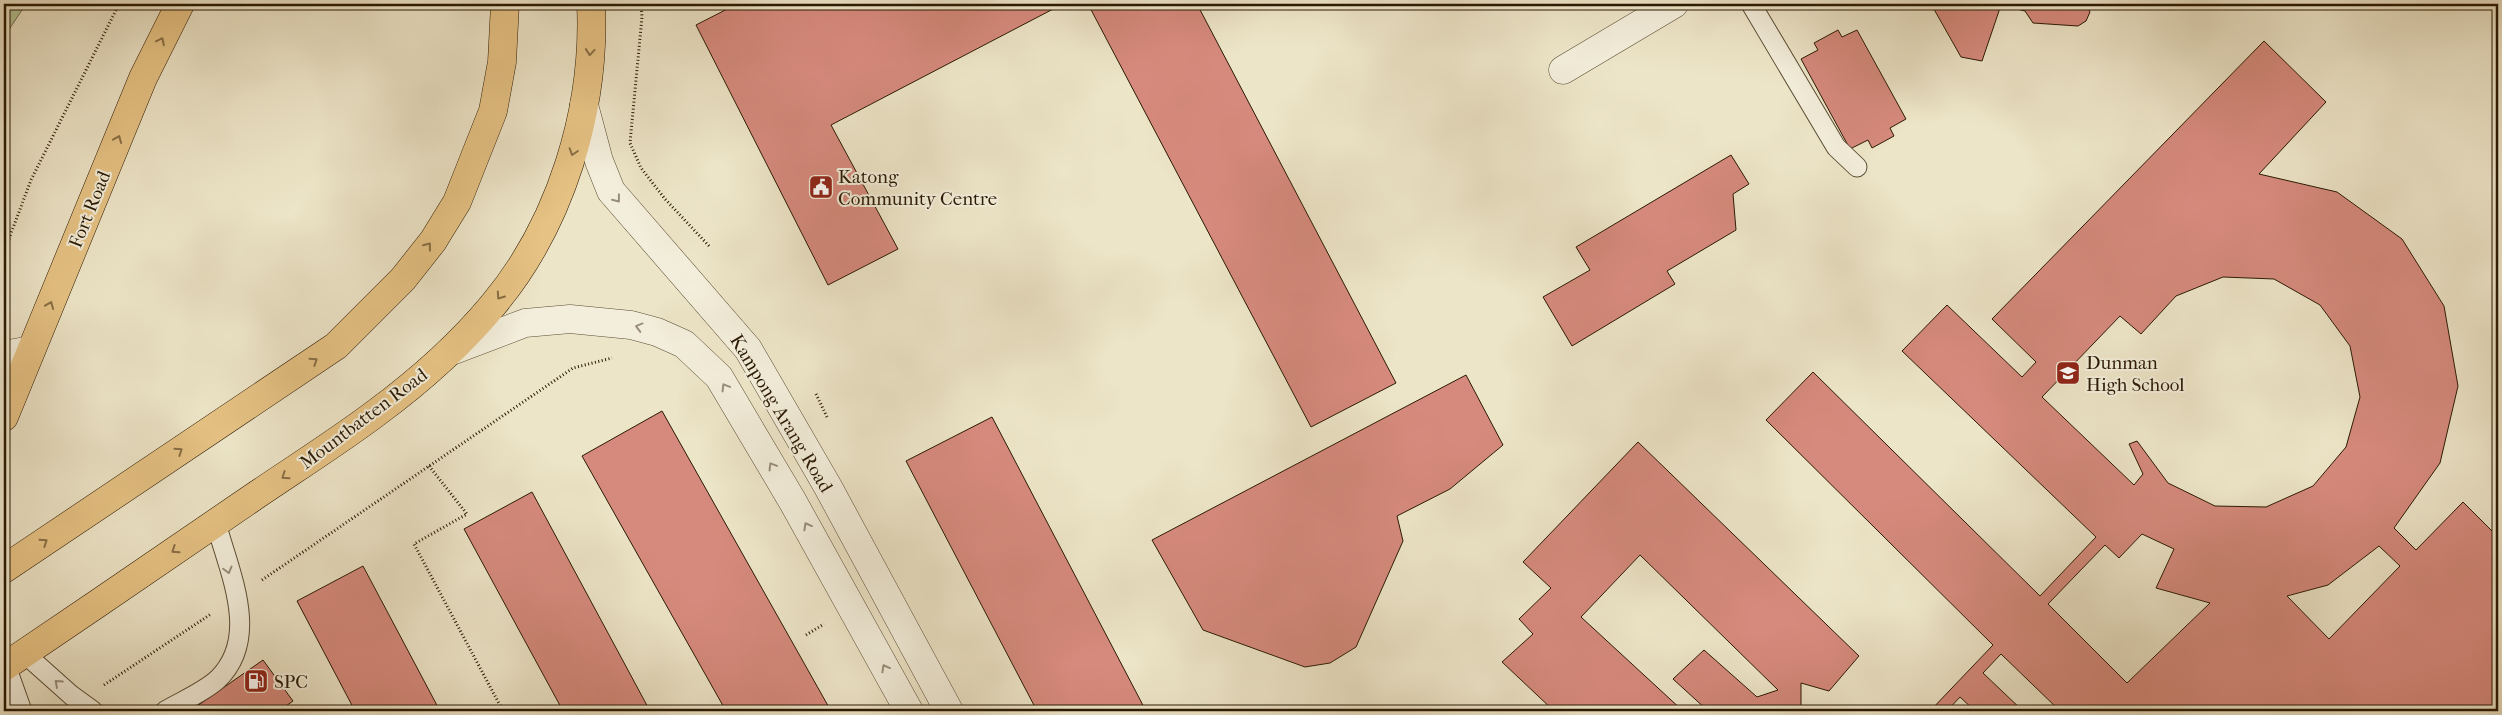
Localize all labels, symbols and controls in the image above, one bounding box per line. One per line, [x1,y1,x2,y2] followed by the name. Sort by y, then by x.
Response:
[155,37,165,46] one-way arrow
[584,49,595,57] one-way arrow
[112,135,122,144] one-way arrow
[569,148,579,156] one-way arrow
[838,166,997,210] place label: Katong Community Centre
[65,167,116,251] street label: Fort Road
[808,174,834,200] public building icon: Katong Community Centre
[612,194,621,203] one-way arrow
[423,243,431,252] one-way arrow
[497,290,506,300] one-way arrow
[43,301,54,310] one-way arrow
[634,322,643,333] one-way arrow
[725,331,837,497] street label: Kampong Arang Road
[2086,352,2185,396] place label: Dunman High School
[309,358,318,367] one-way arrow
[2055,360,2081,386] school or university icon: Dunman High School
[295,363,432,474] street label: Mountbatten Road
[722,384,732,393] one-way arrow
[174,448,183,457] one-way arrow
[768,462,778,471] one-way arrow
[281,470,290,479] one-way arrow
[803,522,813,531] one-way arrow
[39,538,48,548] one-way arrow
[172,544,181,554] one-way arrow
[223,566,233,574] one-way arrow
[881,665,891,674] one-way arrow
[243,668,269,694] fuel station icon: SPC
[274,671,308,693] place label: SPC
[54,680,63,689] one-way arrow

